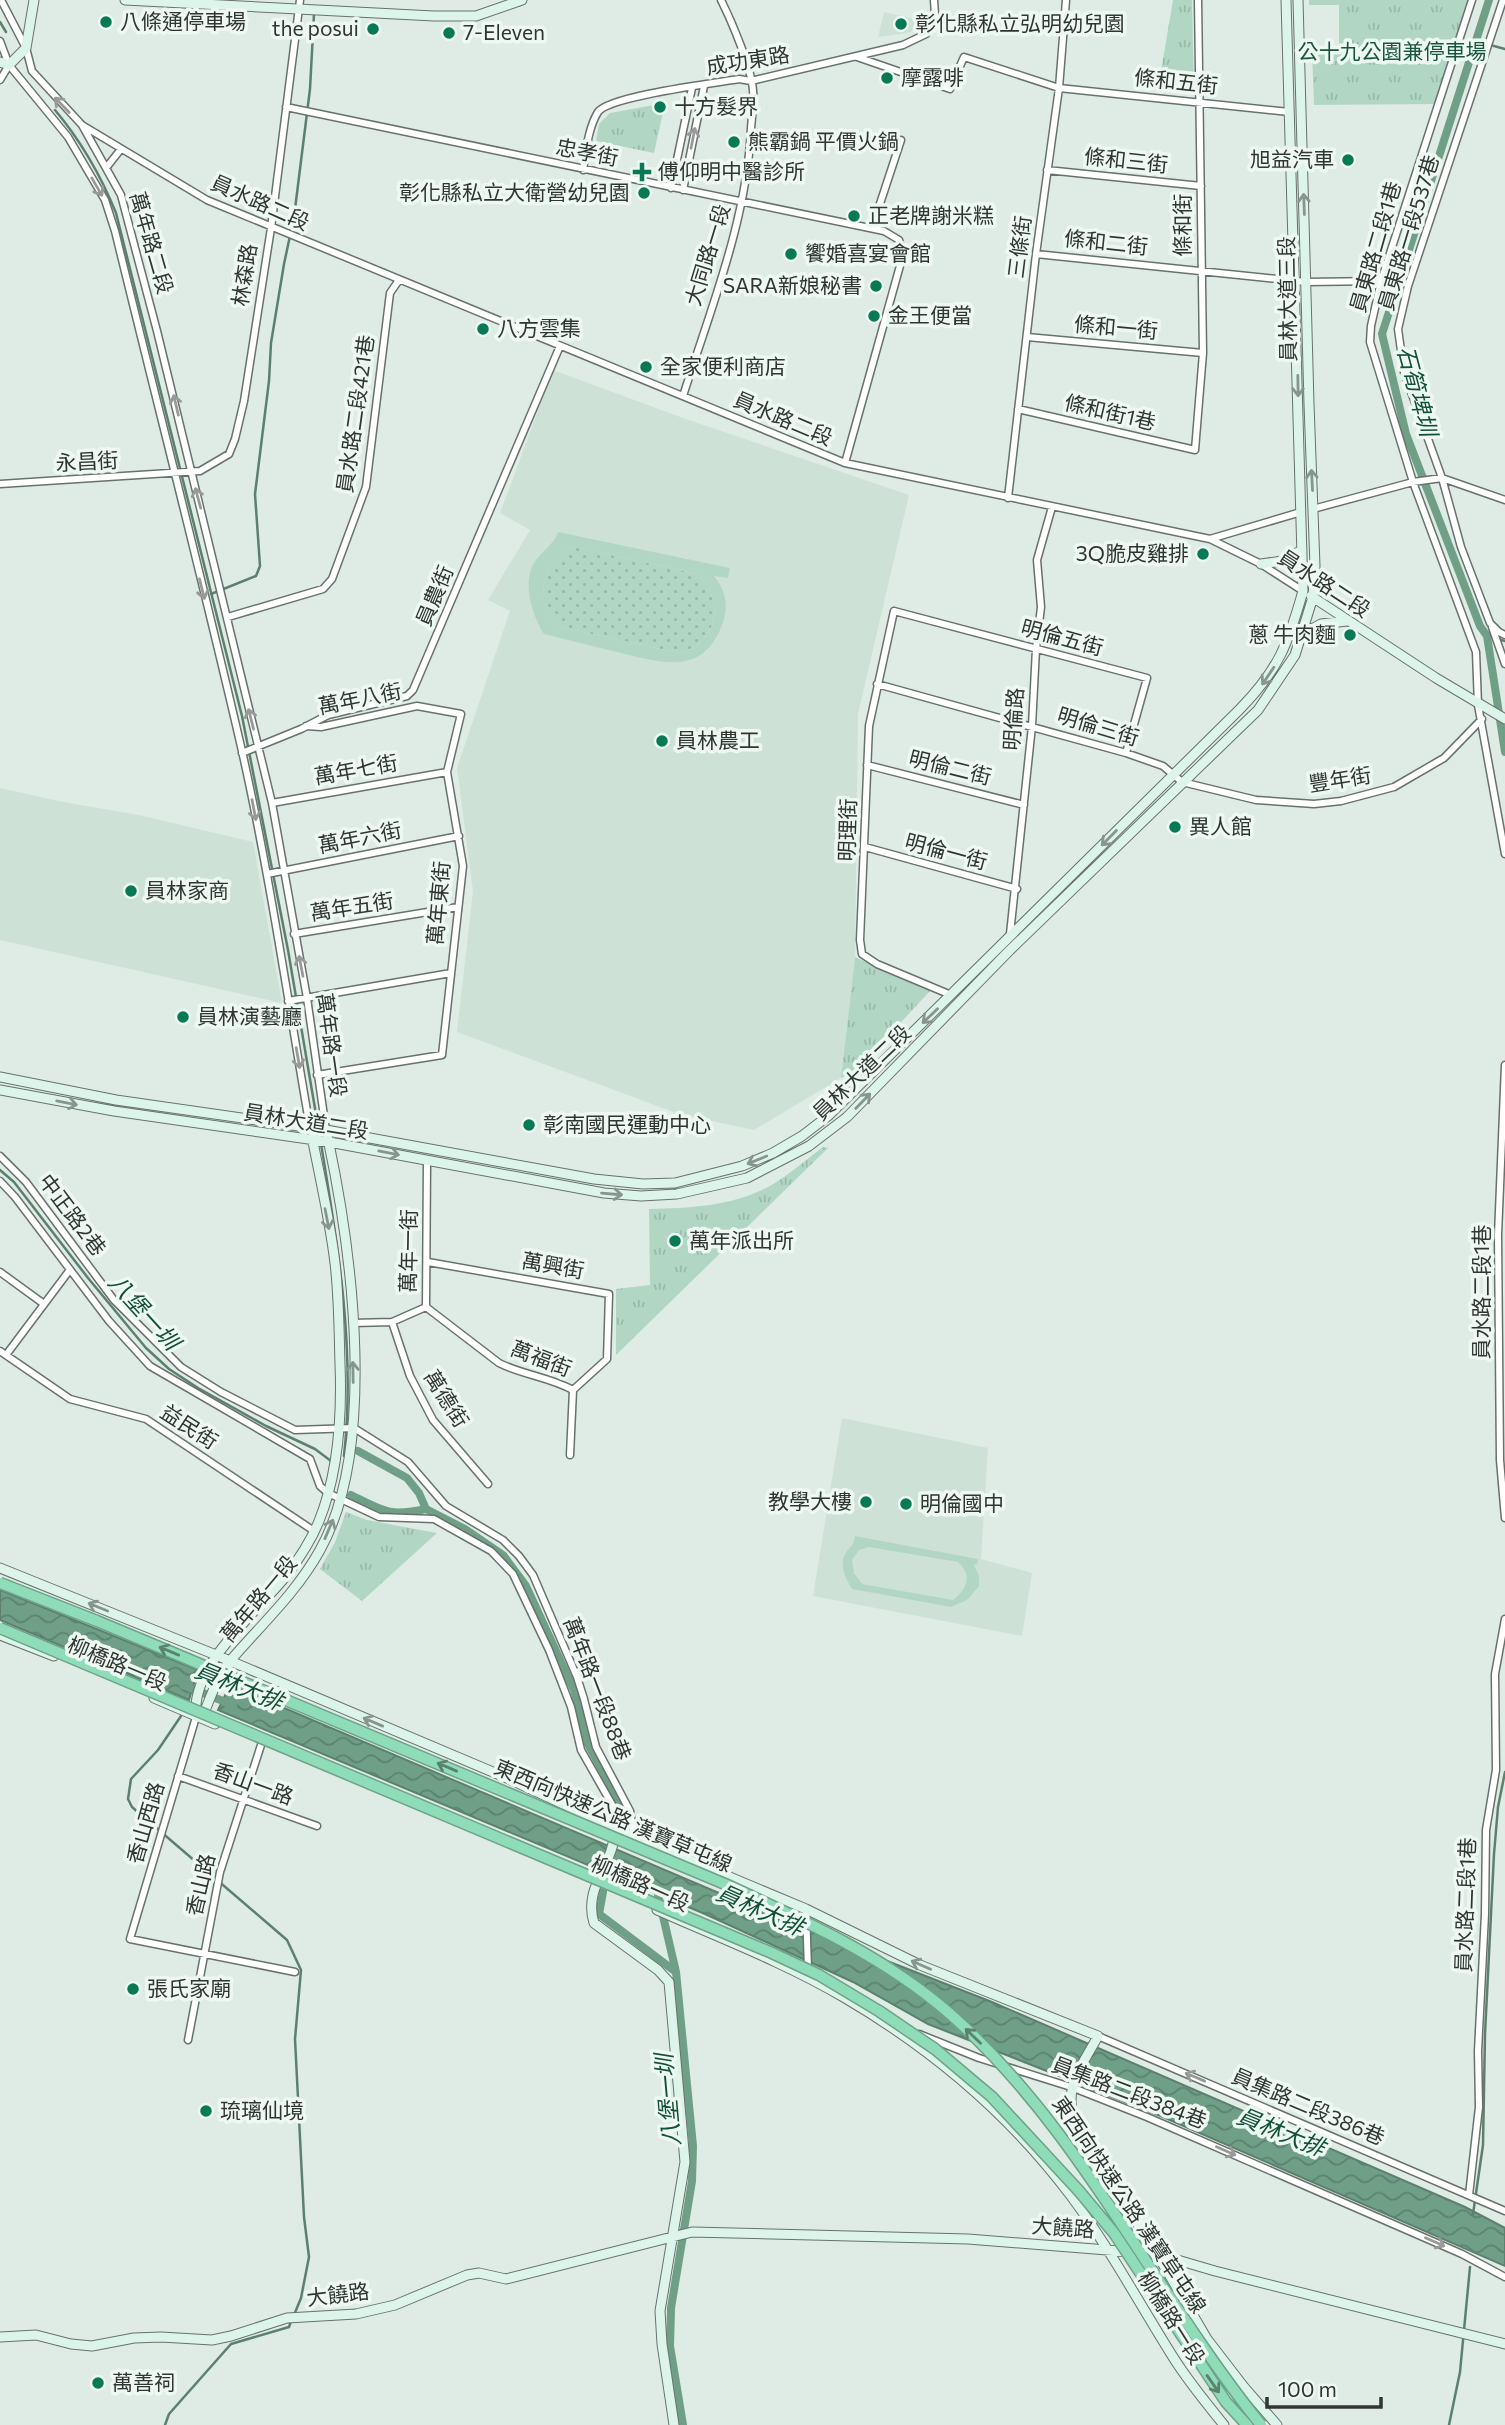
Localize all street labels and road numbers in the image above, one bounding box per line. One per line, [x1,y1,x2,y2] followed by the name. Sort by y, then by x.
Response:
[704,41,791,78] street label: 成功東路
[1133,64,1219,97] street label: 條和五街
[554,133,621,170] street label: 忠孝街
[1083,143,1169,176] street label: 條和三街
[1372,152,1443,313] street label: 員東路一段537巷
[208,169,314,234] street label: 員水路二段
[1344,178,1405,315] street label: 員東路二段1巷
[126,189,179,296] street label: 萬年路二段
[1169,194,1194,257] street label: 條和街
[679,201,734,308] street label: 大同路一段
[1002,214,1035,280] street label: 三條街
[1063,225,1149,258] street label: 條和二街
[1273,236,1300,362] street label: 員林大道三段
[226,242,261,308] street label: 林森路
[1073,310,1159,343] street label: 條和一街
[331,333,378,494] street label: 員水路二段421巷
[730,386,837,450] street label: 員水路二段
[1062,389,1158,434] street label: 條和街1巷
[55,446,119,475] street label: 永昌街
[1274,544,1376,622] street label: 員水路二段
[410,562,457,629] street label: 員農街
[1019,614,1106,659] street label: 明倫五街
[316,677,403,718] street label: 萬年八街
[998,687,1027,751] street label: 明倫路
[1055,701,1142,750] street label: 明倫三街
[907,744,994,789] street label: 明倫二街
[312,749,399,788] street label: 萬年七街
[1307,761,1373,796] street label: 豐年街
[833,798,860,862] street label: 明理街
[316,816,403,857] street label: 萬年六街
[903,828,990,873] street label: 明倫一街
[421,860,454,946] street label: 萬年東街
[308,887,395,924] street label: 萬年五街
[313,991,352,1099] street label: 萬年路一段
[807,1019,915,1125] street label: 員林大道二段
[242,1098,370,1143] street label: 員林大道二段
[34,1168,112,1260] street label: 中正路2巷
[394,1209,421,1293] street label: 萬年一街
[1468,1225,1493,1359] street label: 員水路二段1巷
[520,1247,586,1282] street label: 萬興街
[508,1335,575,1381] street label: 萬福街
[420,1365,475,1432] street label: 萬德街
[157,1398,223,1453] street label: 益民街
[215,1550,301,1646] street label: 萬年路一段
[560,1613,637,1764] street label: 萬年路一段88巷
[64,1631,171,1695] street label: 柳橋路一段
[491,1753,736,1876] street label: 東西向快速公路 漢寶草屯線
[210,1756,297,1809] street label: 香山一路
[121,1779,168,1866] street label: 香山西路
[1450,1837,1479,1973] street label: 員水路二段1巷
[588,1850,694,1915] street label: 柳橋路一段
[180,1851,219,1918] street label: 香山路
[1049,2051,1210,2133] street label: 員集路二段384巷
[1228,2062,1389,2149] street label: 員集路二段386巷
[1048,2091,1212,2317] street label: 東西向快速公路 漢寶草屯線
[1031,2212,1095,2241] street label: 大饒路
[1134,2266,1211,2368] street label: 柳橋路一段
[305,2277,371,2310] street label: 大饒路

